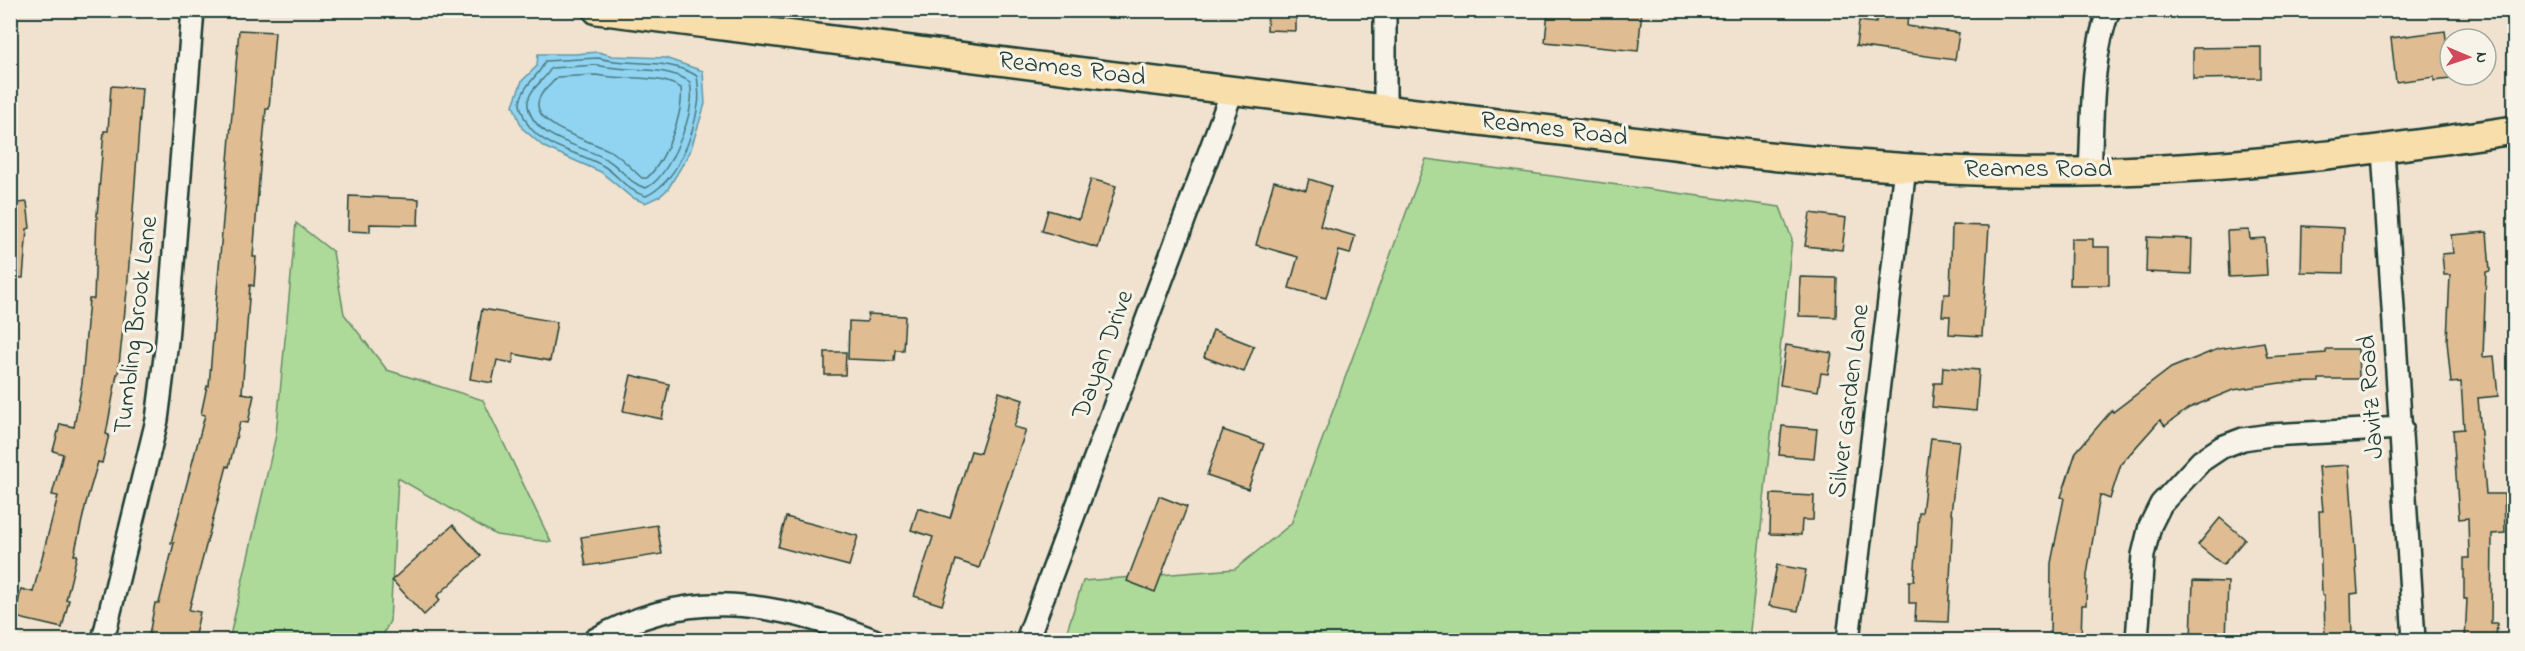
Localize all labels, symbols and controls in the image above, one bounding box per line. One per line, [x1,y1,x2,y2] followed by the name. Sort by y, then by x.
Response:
[2438,27,2498,87] north arrow
[996,42,1148,98] street label: Reames Road
[2469,52,2493,63] text: N
[1478,102,1630,158] street label: Reames Road
[1964,151,2112,189] street label: Reames Road
[105,214,169,436] street label: Tumbling Brook Lane
[1063,285,1145,426] street label: Dayan Drive
[1819,302,1881,500] street label: Silver Garden Lane
[2349,333,2395,460] street label: Javitz Road

